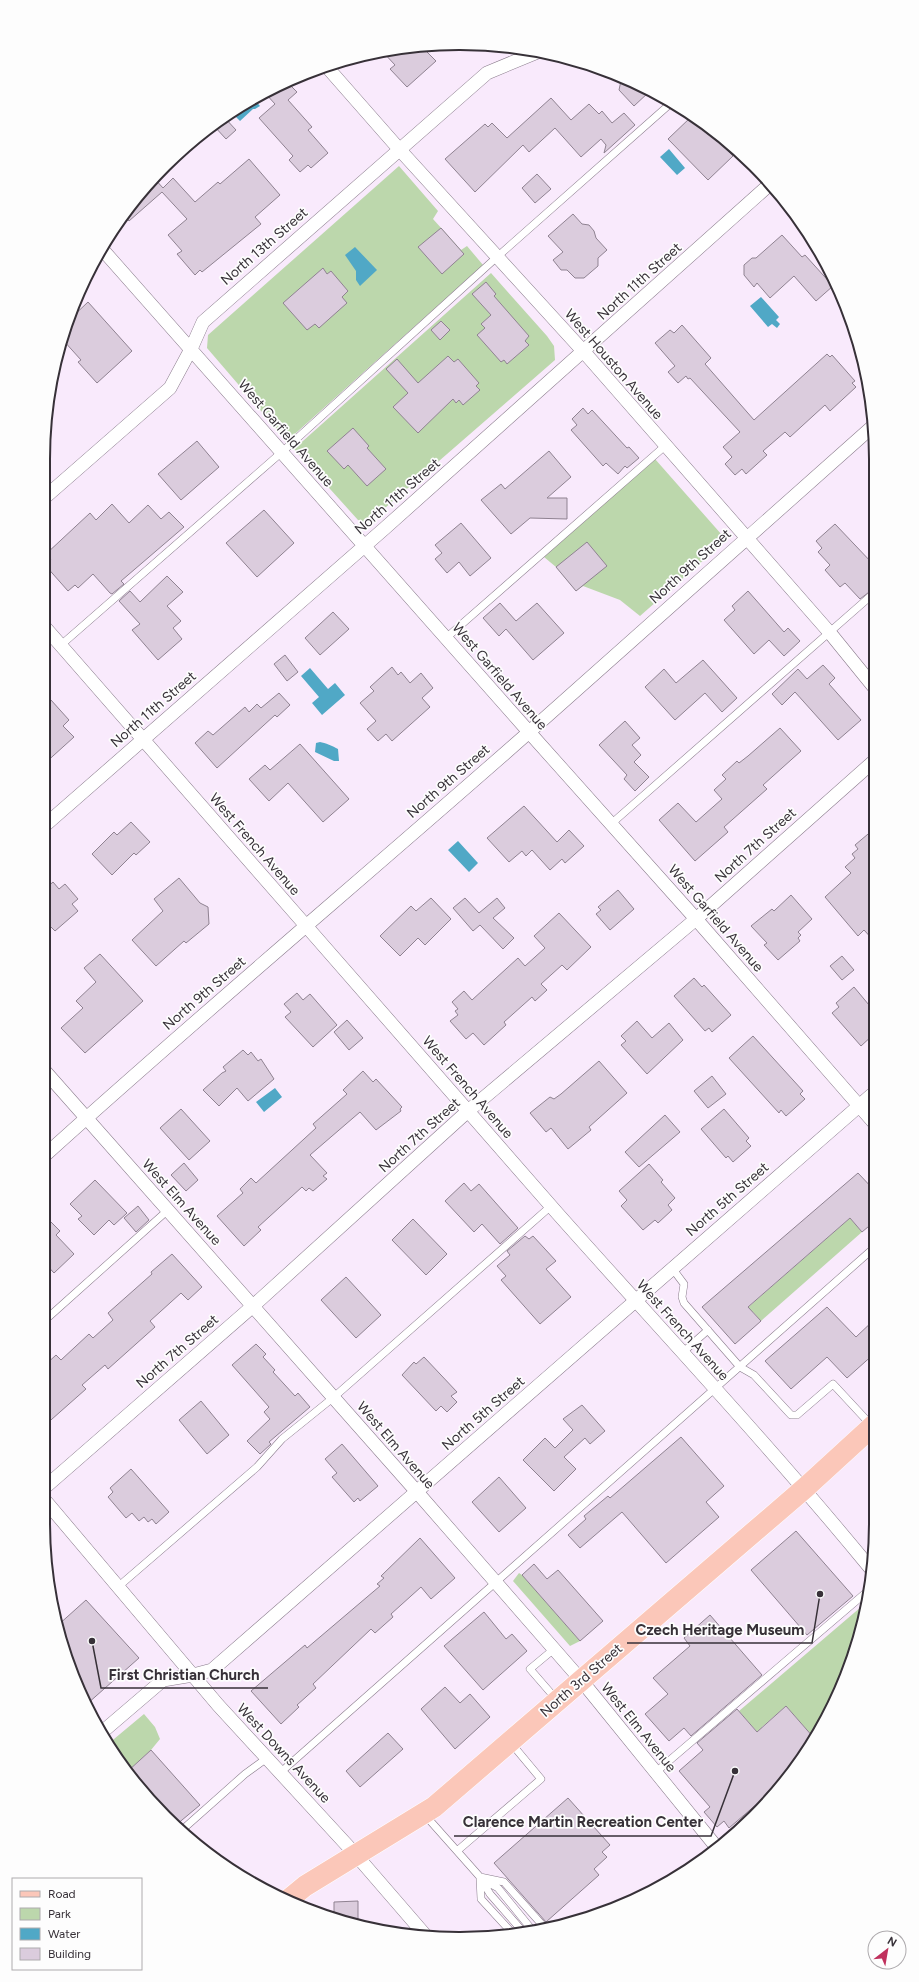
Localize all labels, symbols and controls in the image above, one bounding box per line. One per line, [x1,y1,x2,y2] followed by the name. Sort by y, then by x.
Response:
[217,204,311,289] street label: North 13th Street
[594,239,685,324] street label: North 11th Street
[561,306,666,423] street label: West Houston Avenue
[234,376,337,491] street label: West Garfield Avenue
[351,455,443,538] street label: North 11th Street
[646,525,735,607] street label: North 9th Street
[448,619,551,734] street label: West Garfield Avenue
[107,668,199,751] street label: North 11th Street
[404,741,493,822] street label: North 9th Street
[206,790,304,899] street label: West French Avenue
[711,804,799,886] street label: North 7th Street
[664,861,767,976] street label: West Garfield Avenue
[160,953,249,1034] street label: North 9th Street
[419,1033,517,1142] street label: West French Avenue
[375,1094,463,1176] street label: North 7th Street
[139,1156,225,1249] street label: West Elm Avenue
[682,1159,772,1240] street label: North 5th Street
[633,1276,733,1384] street label: West French Avenue
[133,1311,222,1392] street label: North 7th Street
[438,1373,528,1454] street label: North 5th Street
[353,1398,438,1493] street label: West Elm Avenue
[627,1616,812,1643] callout: Czech Heritage Museum
[636,1621,804,1639] text: Czech Heritage Museum
[537,1640,626,1721] street label: North 3rd Street
[101,1661,268,1688] callout: First Christian Church
[109,1666,259,1684] text: First Christian Church
[597,1679,680,1776] street label: West Elm Avenue
[233,1700,334,1807] street label: West Downs Avenue
[454,1809,711,1836] callout: Clarence Martin Recreation Center
[463,1813,703,1831] text: Clarence Martin Recreation Center
[12,1878,142,1970] legend
[48,1887,76,1901] text: Road
[48,1907,71,1921] text: Park
[48,1927,80,1941] text: Water
[867,1930,907,1970] north arrow
[885,1934,899,1950] text: N
[48,1947,91,1961] text: Building

